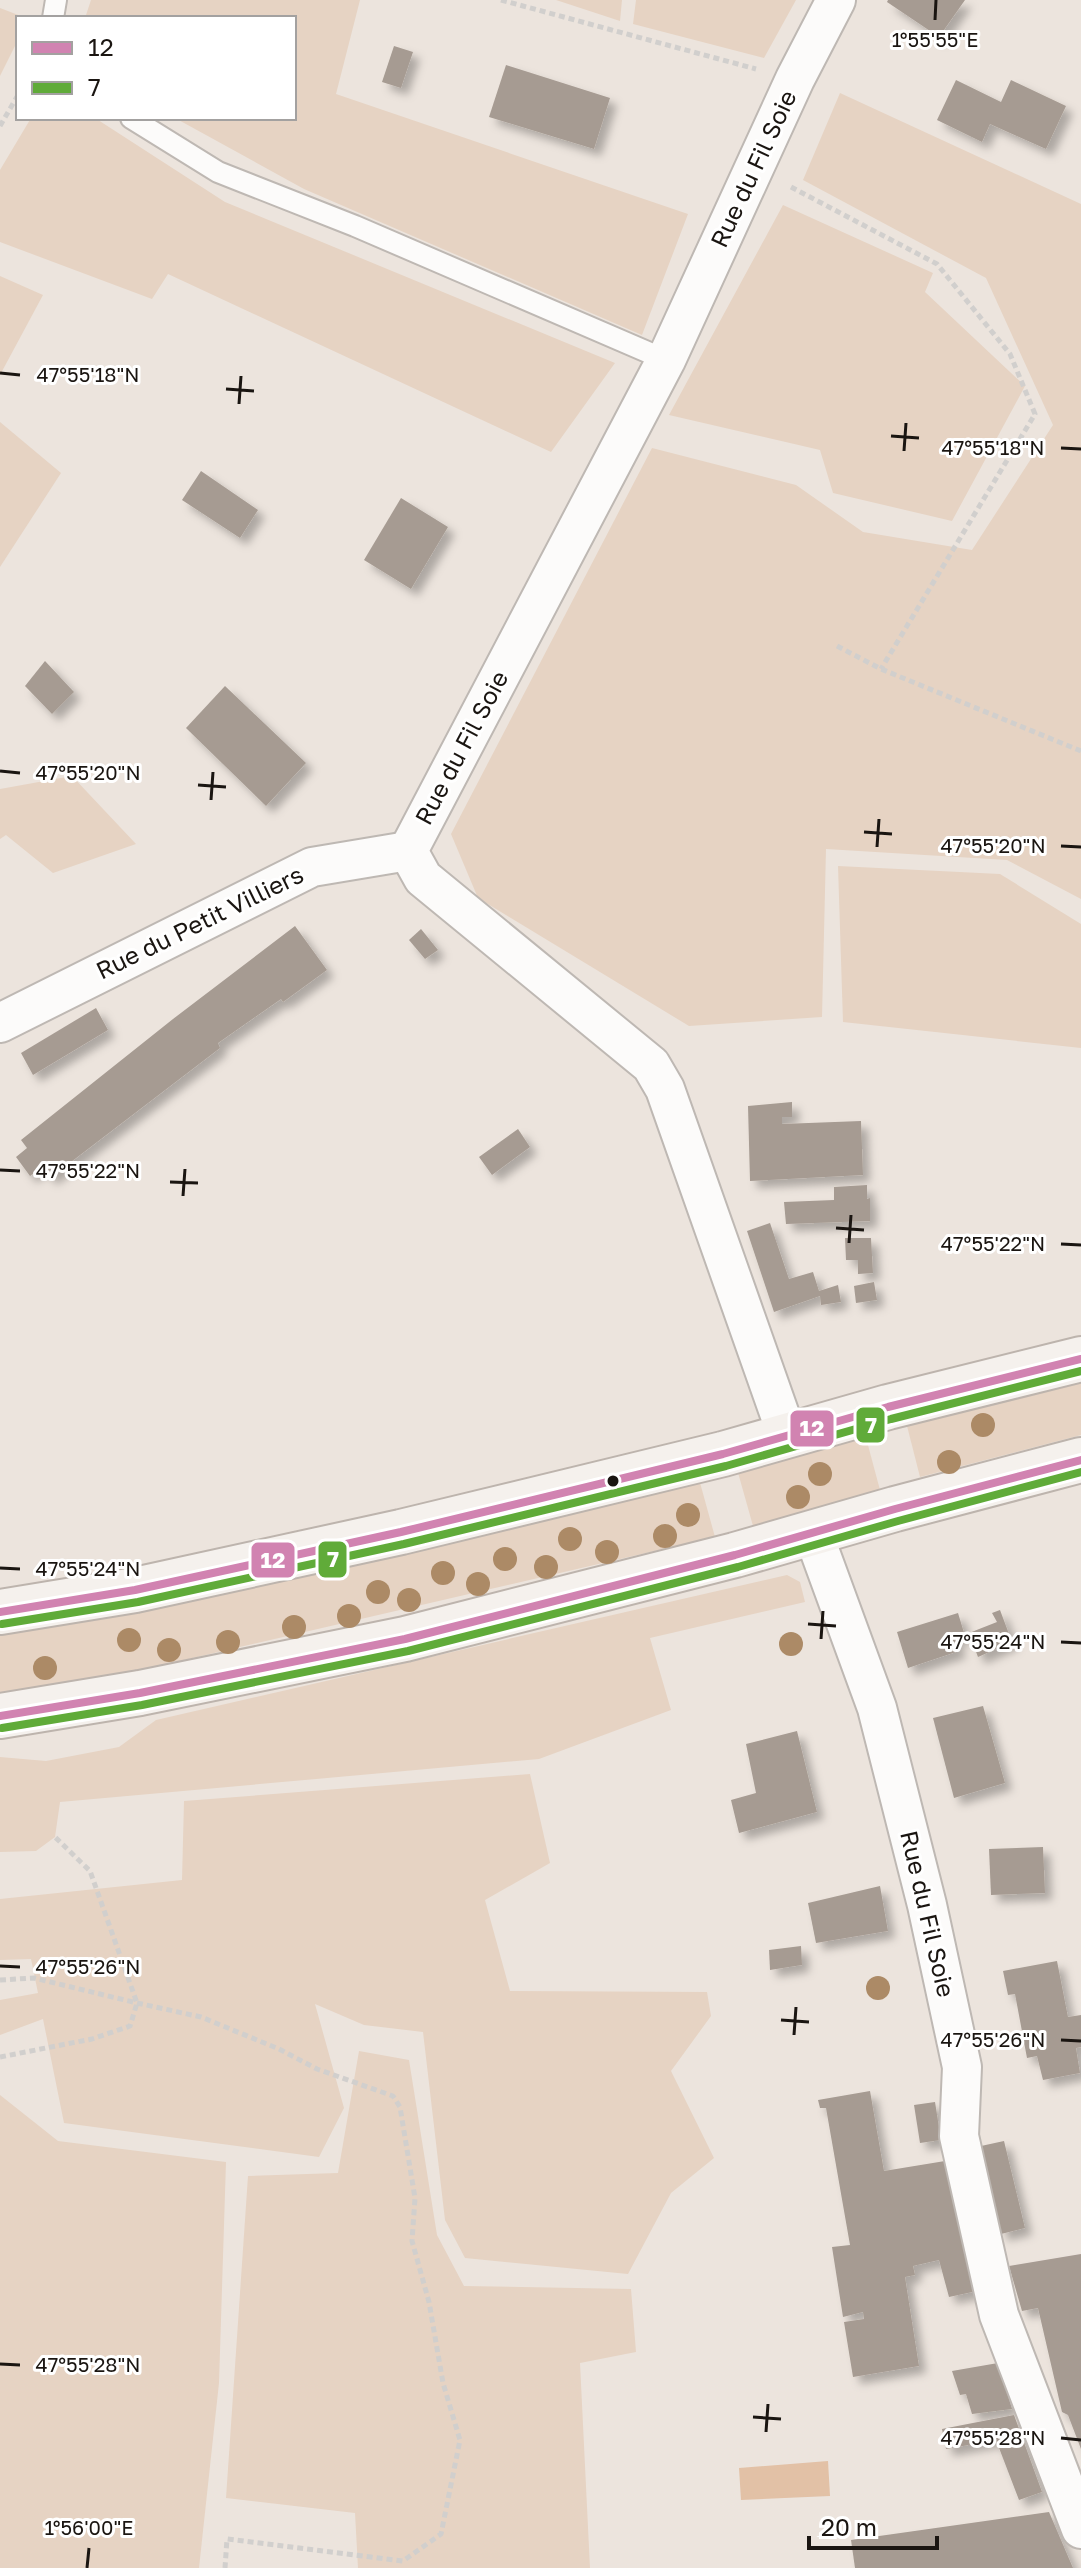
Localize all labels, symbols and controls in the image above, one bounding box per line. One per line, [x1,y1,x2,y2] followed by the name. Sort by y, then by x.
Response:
[16,16,296,120] legend
[892,27,978,51] text: 1°55'55"E
[88,32,114,61] text: 12
[88,72,101,101] text: 7
[704,85,802,252] street label: Rue du Fil Soie
[36,362,140,386] text: 47°55'18"N
[941,435,1045,459] text: 47°55'18"N
[408,665,513,829] street label: Rue du Fil Soie
[35,760,141,784] text: 47°55'20"N
[940,833,1046,857] text: 47°55'20"N
[91,859,308,984] street label: Rue du Petit Villiers
[36,1158,140,1182] text: 47°55'22"N
[941,1231,1045,1255] text: 47°55'22"N
[855,1406,886,1444] line badge: 7
[789,1409,835,1448] line badge: 12
[865,1411,877,1438] text: 7
[800,1414,824,1441] text: 12
[605,1473,621,1489] unlabelled marker
[317,1540,348,1579] line badge: 7
[250,1541,296,1579] line badge: 12
[327,1545,339,1572] text: 7
[261,1546,285,1573] text: 12
[36,1556,141,1580] text: 47°55'24"N
[941,1629,1046,1653] text: 47°55'24"N
[895,1828,962,2000] street label: Rue du Fil Soie
[36,1954,140,1978] text: 47°55'26"N
[941,2027,1045,2051] text: 47°55'26"N
[36,2352,141,2376] text: 47°55'28"N
[941,2425,1046,2449] text: 47°55'28"N
[809,2500,937,2550] scale bar
[821,2512,877,2541] text: 20 m
[45,2515,133,2539] text: 1°56'00"E

